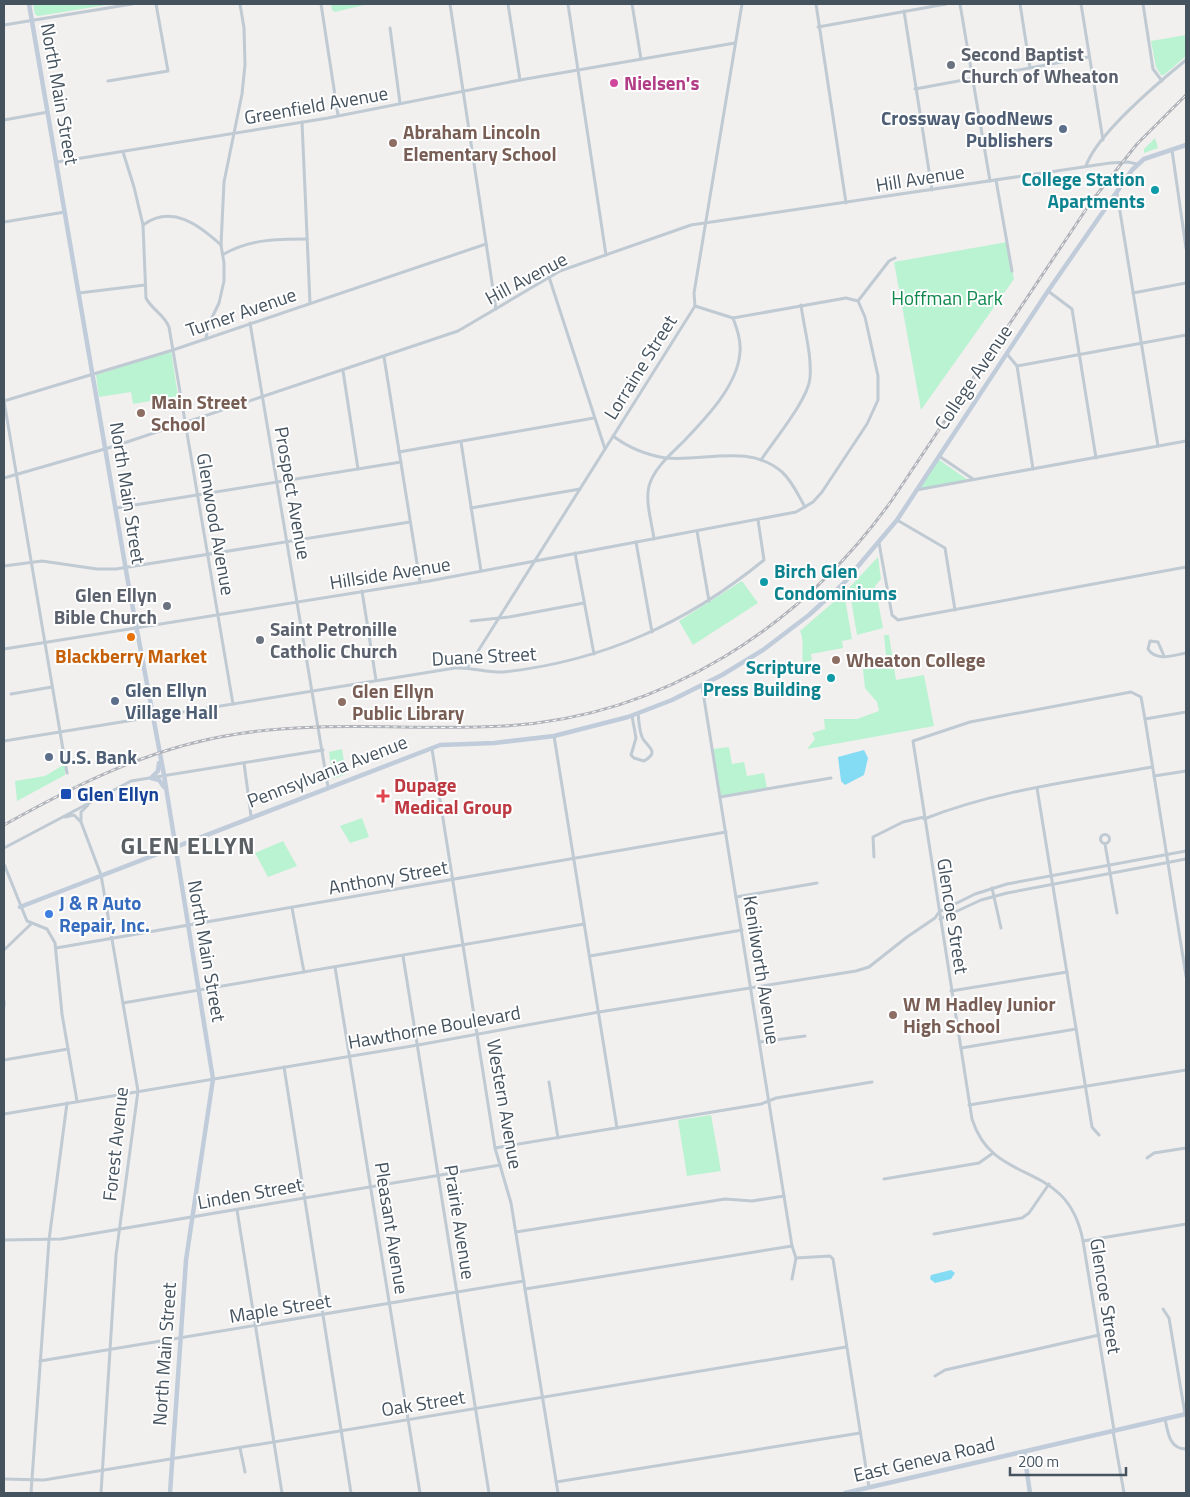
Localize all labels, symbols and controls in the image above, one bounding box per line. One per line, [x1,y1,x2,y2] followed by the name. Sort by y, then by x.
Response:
[34,21,87,167] street label: North Main Street
[961,39,1119,90] place label: Second Baptist Church of Wheaton
[945,59,957,71] marker: Second Baptist Church of Wheaton
[624,68,699,97] place label: Nielsen's
[608,77,620,89] marker: Nielsen's
[242,78,390,131] street label: Greenfield Avenue
[881,103,1053,154] place label: Crossway GoodNews Publishers
[403,117,557,168] place label: Abraham Lincoln Elementary School
[1057,123,1069,135] marker: Crossway GoodNews Publishers
[387,137,399,149] marker: Abraham Lincoln Elementary School
[874,156,966,199] street label: Hill Avenue
[1021,164,1145,215] place label: College Station Apartments
[1149,184,1161,196] marker: College Station Apartments
[479,244,572,311] street label: Hill Avenue
[182,279,300,344] street label: Turner Avenue
[891,283,1003,312] park label: Hoffman Park
[596,308,684,425] street label: Lorraine Street
[927,318,1019,435] street label: College Avenue
[151,387,247,438] place label: Main Street School
[135,407,147,419] marker: Main Street School
[103,420,154,566] street label: North Main Street
[268,424,319,562] street label: Prospect Avenue
[190,451,243,597] street label: Glenwood Avenue
[327,549,452,596] street label: Hillside Avenue
[774,556,897,607] place label: Birch Glen Condominiums
[758,576,770,588] marker: Birch Glen Condominiums
[54,580,157,631] place label: Glen Ellyn Bible Church
[161,600,173,612] marker: Glen Ellyn Bible Church
[270,614,398,665] place label: Saint Petronille Catholic Church
[125,631,137,643] marker: Blackberry Market
[254,634,266,646] marker: Saint Petronille Catholic Church
[431,638,537,673] street label: Duane Street
[55,641,207,670] place label: Blackberry Market
[846,645,986,674] place label: Wheaton College
[703,652,821,703] place label: Scripture Press Building
[830,654,842,666] marker: Wheaton College
[825,672,837,684] marker: Scripture Press Building
[125,675,218,726] place label: Glen Ellyn Village Hall
[352,676,465,727] place label: Glen Ellyn Public Library
[109,695,121,707] marker: Glen Ellyn Village Hall
[336,696,348,708] marker: Glen Ellyn Public Library
[243,727,411,814] street label: Pennsylvania Avenue
[59,742,137,771] place label: U.S. Bank
[43,751,55,763] marker: U.S. Bank
[394,770,512,821] place label: Dupage Medical Group
[77,779,159,808] place label: Glen Ellyn
[59,787,73,801] marker: Glen Ellyn
[376,789,390,803] marker: Dupage Medical Group
[120,827,256,863] district label: GLEN ELLYN
[326,852,450,901] street label: Anthony Street
[930,856,977,976] street label: Glencoe Street
[181,878,234,1024] street label: North Main Street
[59,888,150,939] place label: J & R Auto Repair, Inc.
[736,893,789,1046] street label: Kenilworth Avenue
[43,908,55,920] marker: J & R Auto Repair, Inc.
[903,989,1056,1040] place label: W M Hadley Junior High School
[345,997,523,1056] street label: Hawthorne Boulevard
[887,1009,899,1021] marker: W M Hadley Junior High School
[480,1037,531,1171] street label: Western Avenue
[94,1085,135,1203] street label: Forest Avenue
[368,1160,417,1296] street label: Pleasant Avenue
[437,1163,484,1281] street label: Prairie Avenue
[195,1169,305,1216] street label: Linden Street
[1083,1236,1130,1356] street label: Glencoe Street
[144,1281,183,1427] street label: North Main Street
[227,1285,333,1330] street label: Maple Street
[379,1382,467,1423] street label: Oak Street
[850,1428,998,1489] street label: East Geneva Road
[1010,1444,1126,1476] scale bar
[1018,1450,1059,1473] text: 200 m

